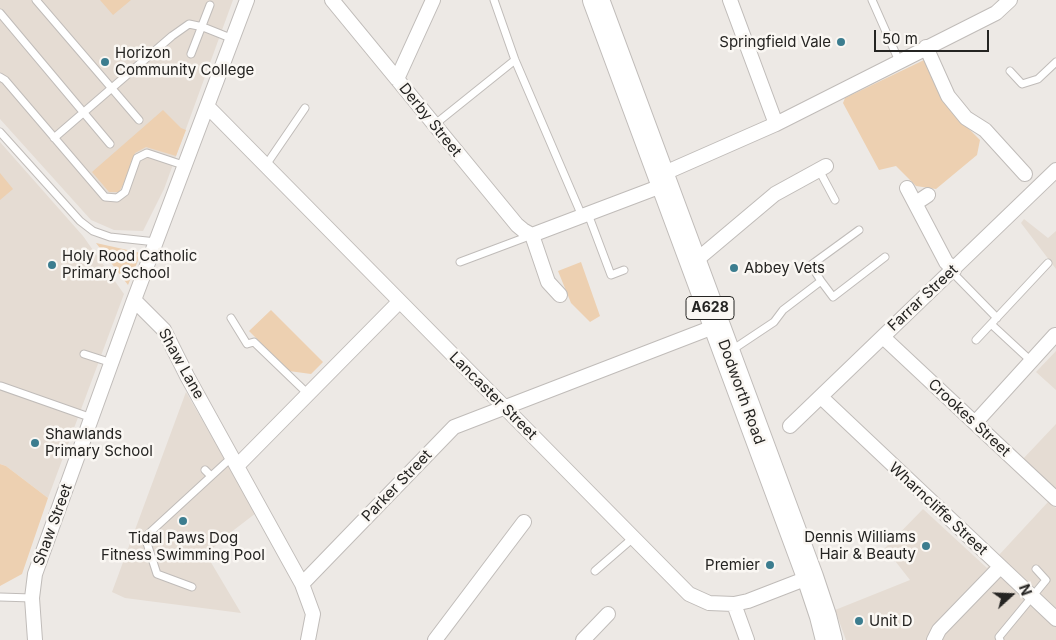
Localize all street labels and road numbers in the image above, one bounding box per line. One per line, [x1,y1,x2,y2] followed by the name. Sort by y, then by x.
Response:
[395,80,465,160] street label: Derby Street
[884,261,962,335] street label: Farrar Street
[686,296,734,320] road number: A628
[154,326,208,402] street label: Shaw Lane
[714,337,768,447] street label: Dodworth Road
[445,348,541,444] street label: Lancaster Street
[924,375,1014,461] street label: Crookes Street
[358,446,436,526] street label: Parker Street
[885,459,991,559] street label: Wharncliffe Street
[30,482,76,568] street label: Shaw Street

